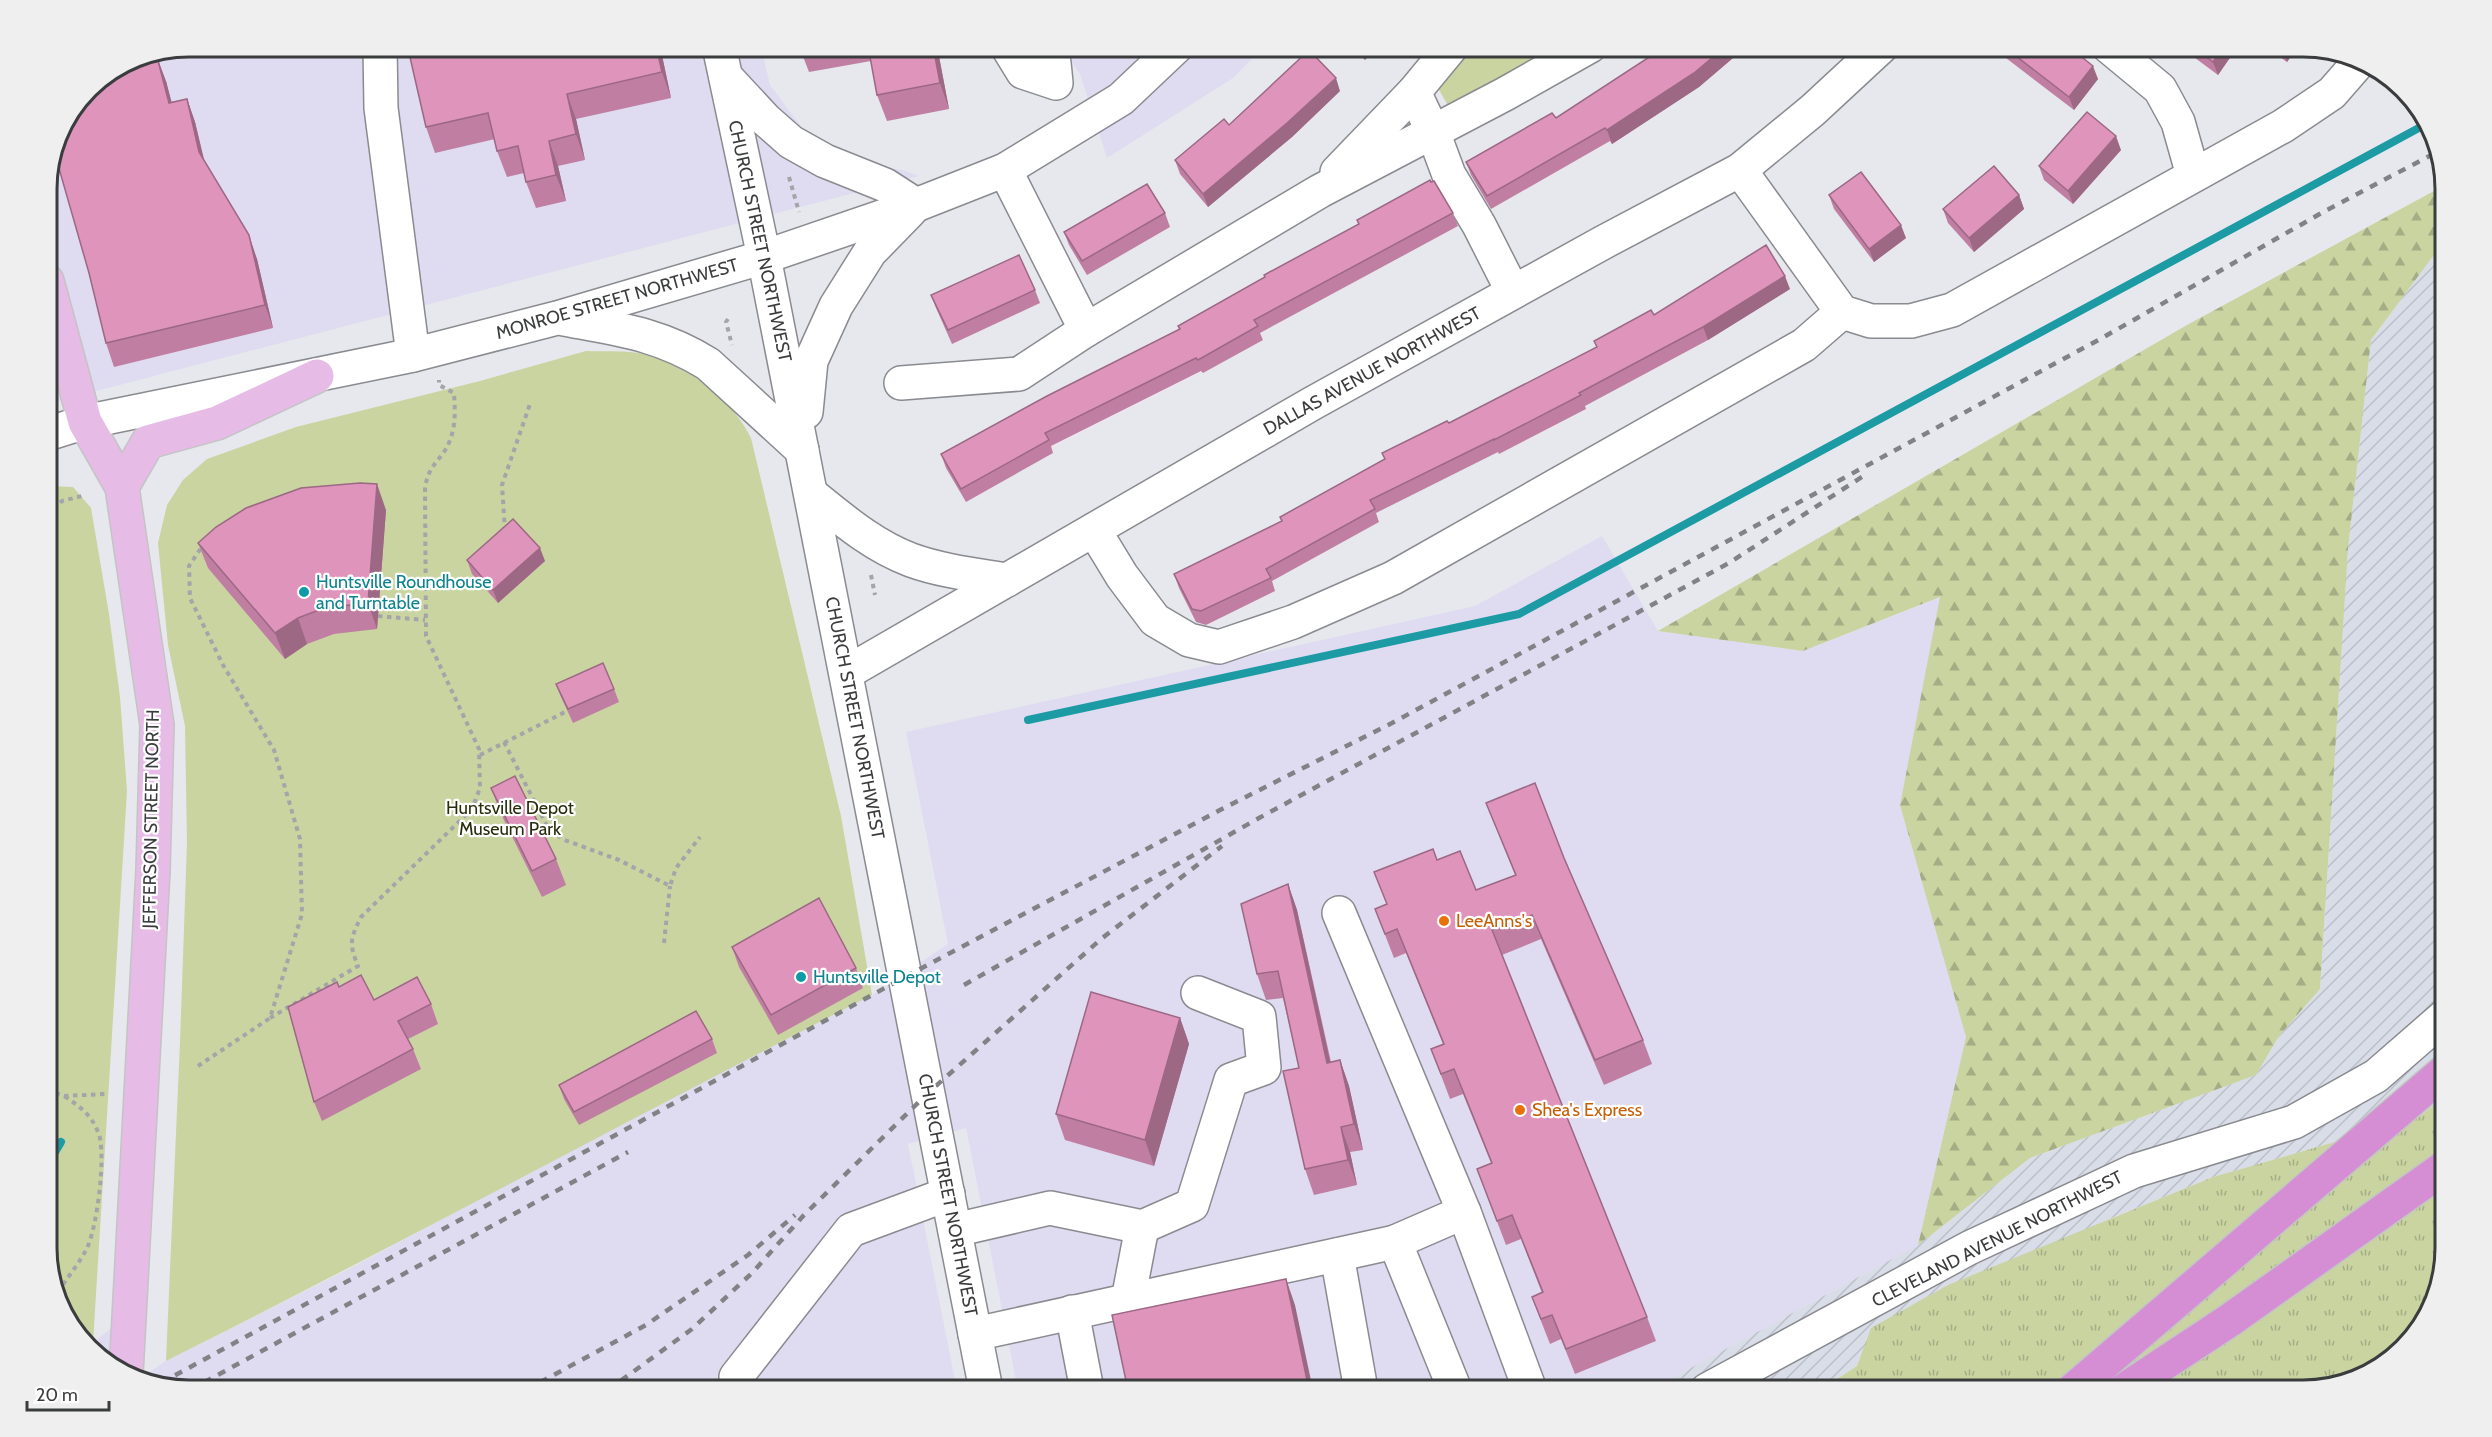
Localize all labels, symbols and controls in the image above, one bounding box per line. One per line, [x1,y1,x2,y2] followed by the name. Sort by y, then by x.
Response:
[724,118,796,364] street label: CHURCH STREET NORTHWEST
[493,254,741,344] street label: MONROE STREET NORTHWEST
[1259,302,1485,440] street label: DALLAS AVENUE NORTHWEST
[316,571,491,614] place label: Huntsville Roundhouse and Turntable
[297,585,311,599] marker: Huntsville Roundhouse and Turntable
[821,595,889,842] street label: CHURCH STREET NORTHWEST
[138,709,164,930] street label: JEFFERSON STREET NORTH
[446,797,574,840] park label: Huntsville Depot Museum Park
[1456,910,1532,932] place label: LeeAnns's
[1437,914,1451,928] marker: LeeAnns's
[813,966,941,988] place label: Huntsville Depot
[794,970,808,984] marker: Huntsville Depot
[914,1072,982,1319] street label: CHURCH STREET NORTHWEST
[1532,1099,1642,1121] place label: Shea's Express
[1513,1103,1527,1117] marker: Shea's Express
[1868,1166,2126,1312] street label: CLEVELAND AVENUE NORTHWEST
[27,1374,110,1412] scale bar
[36,1384,78,1406] text: 20 m

